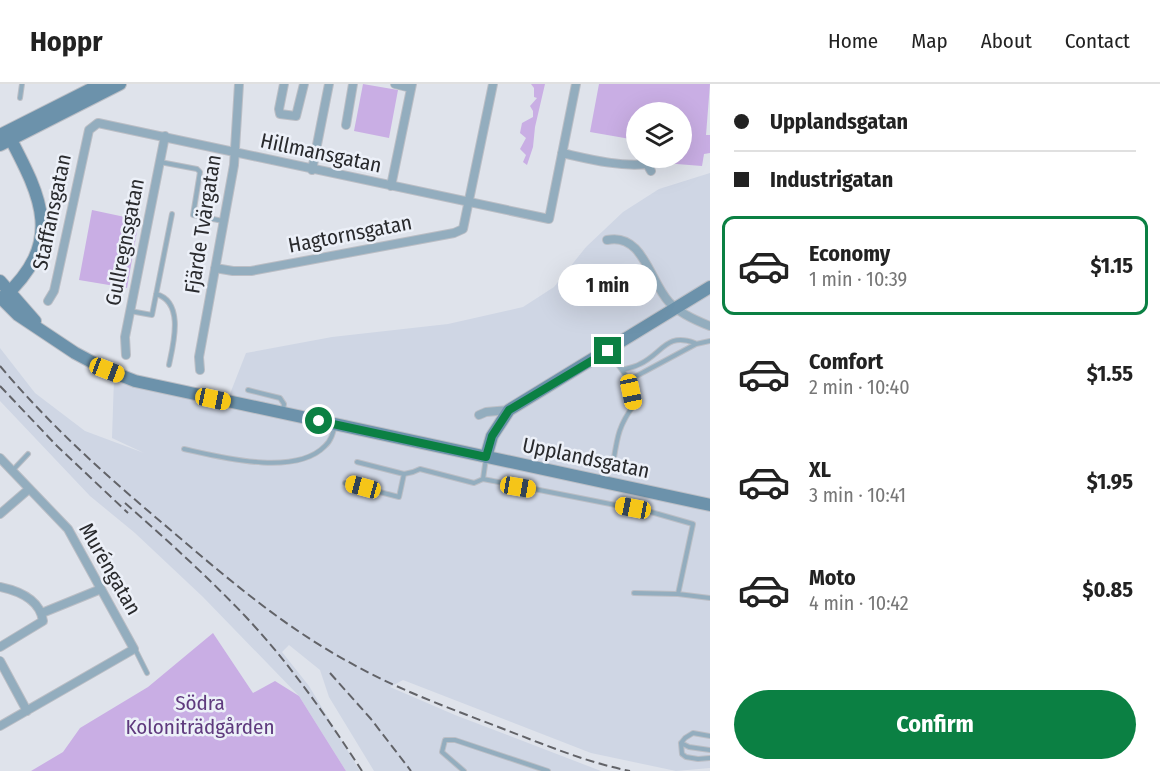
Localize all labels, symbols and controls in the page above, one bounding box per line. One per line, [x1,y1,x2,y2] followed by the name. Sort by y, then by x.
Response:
[30,25,102,58] text: Hoppr
[828,28,878,54] text: Home
[911,28,948,54] text: Map
[981,28,1032,54] text: About
[1065,28,1130,54] text: Contact
[626,102,692,168] map controls
[626,102,692,168] button: layers
[770,108,908,135] text: Upplandsgatan
[258,127,384,179] street label: Hillmansgatan
[27,152,77,272] street label: Staffansgatan
[179,153,227,295] street label: Fjärde Tvärgatan
[770,166,893,193] text: Industrigatan
[100,176,150,308] street label: Gullregnsgatan
[286,209,414,259] street label: Hagtornsgatan
[737,239,791,293] icon: car
[809,240,890,267] text: Economy
[1091,252,1133,279] text: $1.15
[558,264,658,306] callout: 1 min
[809,267,907,291] text: 1 min · 10:39
[586,273,629,297] text: 1 min
[594,337,621,364] route end
[737,347,791,401] icon: car
[809,348,883,375] text: Comfort
[87,355,127,385] car
[1087,360,1133,387] text: $1.55
[618,373,644,411] car
[809,375,910,399] text: 2 min · 10:40
[194,386,232,412] car
[305,407,332,434] route start
[520,432,652,484] street label: Upplandsgatan
[737,455,791,509] icon: car
[809,456,831,483] text: XL
[1087,468,1133,495] text: $1.95
[343,474,383,500] car
[499,475,537,499] car
[809,483,906,507] text: 3 min · 10:41
[614,496,652,520] car
[73,518,147,620] street label: Muréngatan
[737,563,791,617] icon: car
[809,564,856,591] text: Moto
[1083,576,1133,603] text: $0.85
[809,591,909,615] text: 4 min · 10:42
[126,690,275,740] park label: Södra Koloniträdgården
[734,690,1136,759] button: Confirm

